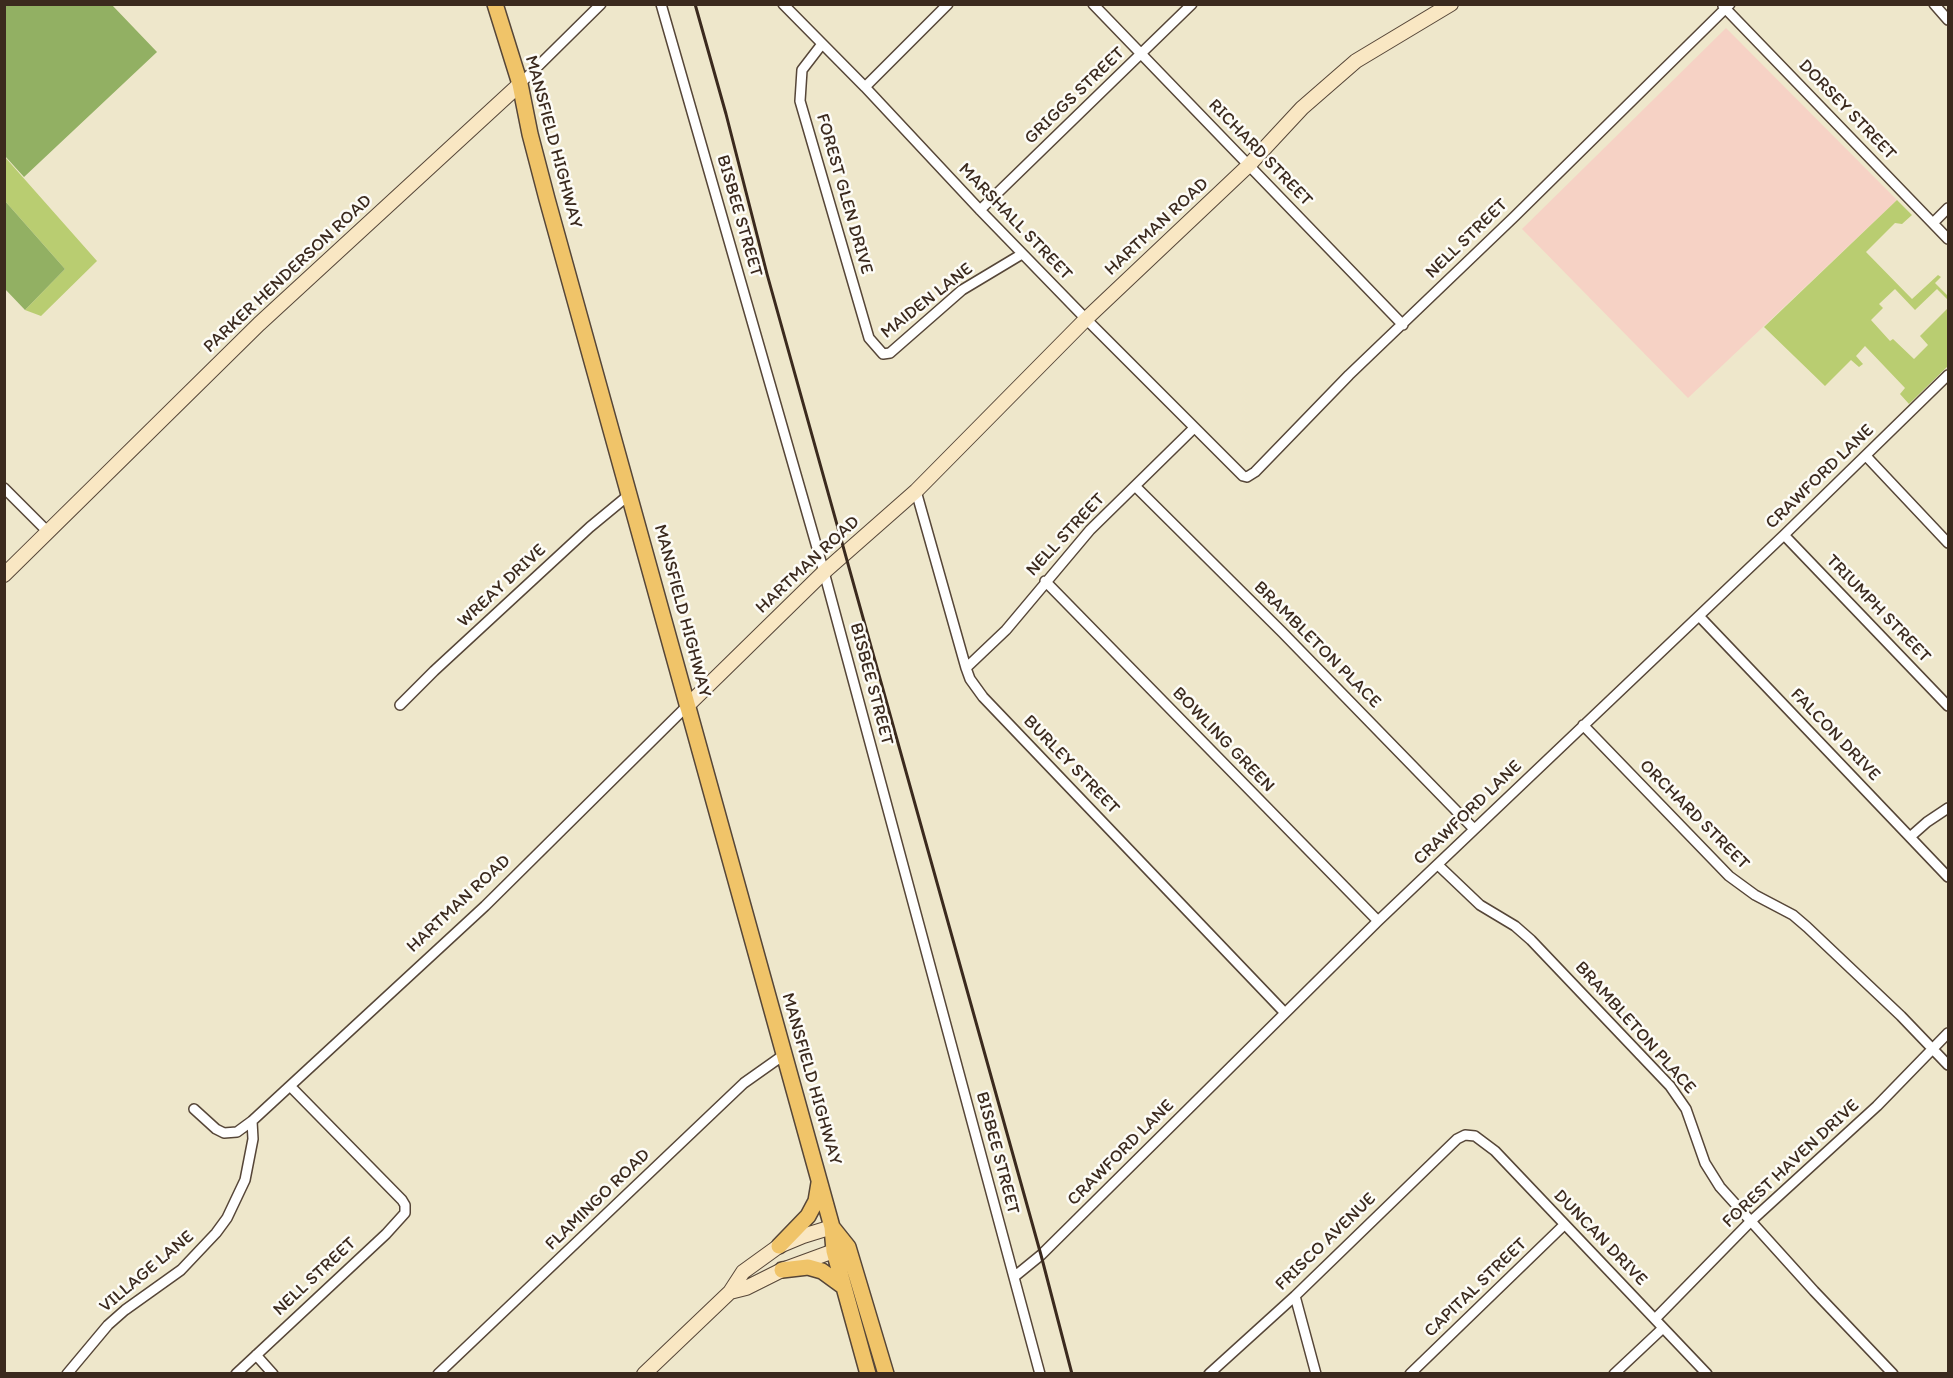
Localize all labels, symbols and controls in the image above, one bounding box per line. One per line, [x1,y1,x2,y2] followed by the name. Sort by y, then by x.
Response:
[1020,43,1130,149] street label: GRIGGS STREET
[520,53,586,231] street label: MANSFIELD HIGHWAY
[1793,55,1901,165] street label: DORSEY STREET
[1203,95,1317,211] street label: RICHARD STREET
[811,111,877,277] street label: FOREST GLEN DRIVE
[711,153,767,279] street label: BISBEE STREET
[954,159,1076,285] street label: MARSHALL STREET
[1101,173,1213,281] street label: HARTMAN ROAD
[199,190,377,358] street label: PARKER HENDERSON ROAD
[1421,195,1513,283] street label: NELL STREET
[877,258,977,344] street label: MAIDEN LANE
[1761,420,1879,534] street label: CRAWFORD LANE
[1022,489,1110,581] street label: NELL STREET
[752,511,864,619] street label: HARTMAN ROAD
[649,522,715,700] street label: MANSFIELD HIGHWAY
[453,540,551,632] street label: WREAY DRIVE
[1821,550,1935,668] street label: TRIUMPH STREET
[1249,577,1385,713] street label: BRAMBLETON PLACE
[844,620,898,748] street label: BISBEE STREET
[1167,683,1279,797] street label: BOWLING GREEN
[1785,684,1885,786] street label: FALCON DRIVE
[1018,711,1124,819] street label: BURLEY STREET
[1634,755,1754,875] street label: ORCHARD STREET
[1409,756,1527,870] street label: CRAWFORD LANE
[403,850,515,958] street label: HARTMAN ROAD
[1570,957,1700,1099] street label: BRAMBLETON PLACE
[776,990,846,1168] street label: MANSFIELD HIGHWAY
[970,1089,1024,1217] street label: BISBEE STREET
[1063,1095,1179,1211] street label: CRAWFORD LANE
[1718,1095,1864,1233] street label: FOREST HAVEN DRIVE
[541,1145,655,1255] street label: FLAMINGO ROAD
[1549,1185,1651,1291] street label: DUNCAN DRIVE
[1271,1189,1381,1295] street label: FRISCO AVENUE
[96,1226,198,1318] street label: VILLAGE LANE
[269,1233,361,1321] street label: NELL STREET
[1420,1234,1532,1342] street label: CAPITAL STREET

